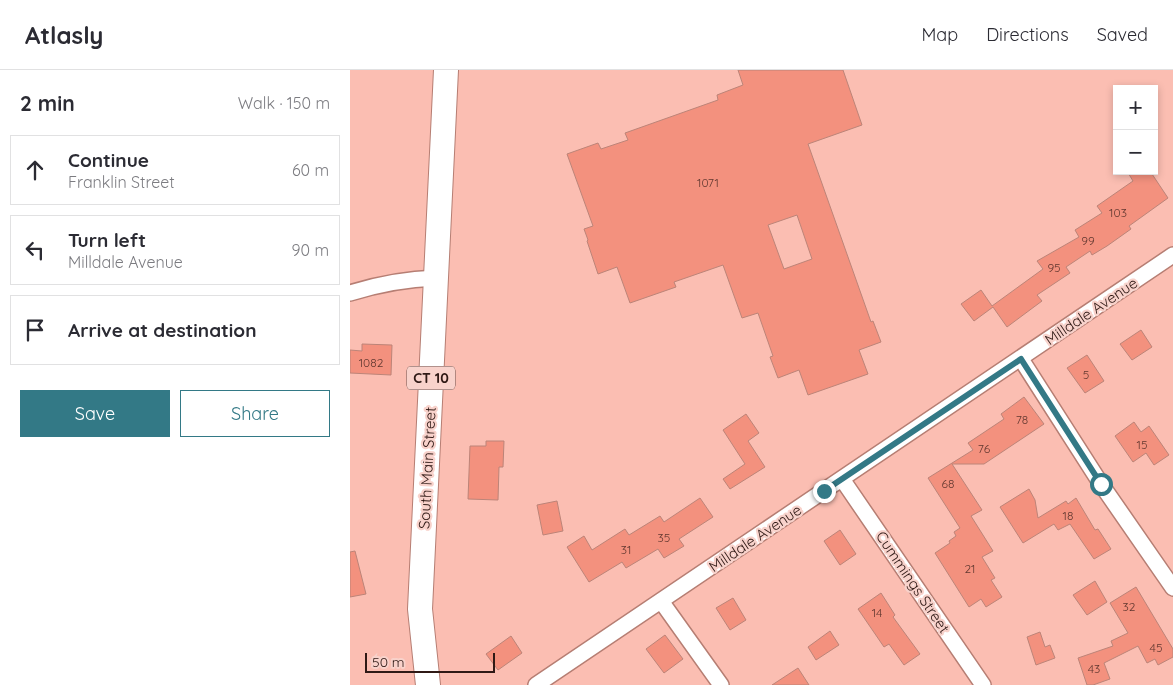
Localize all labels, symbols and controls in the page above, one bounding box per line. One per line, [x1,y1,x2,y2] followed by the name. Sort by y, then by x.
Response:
[25,20,103,50] text: Atlasly
[921,23,958,46] text: Map
[986,23,1069,46] text: Directions
[1097,23,1148,46] text: Saved
[1113,85,1158,175] map controls
[1113,85,1158,130] button: +
[20,90,75,116] text: 2 min
[238,93,330,113] text: Walk · 150 m
[1113,130,1158,175] button: −
[68,148,149,172] text: Continue
[21,156,49,184] icon: ahead
[292,160,329,180] text: 60 m
[68,172,175,192] text: Franklin Street
[697,175,719,190] house number: 1071
[1109,205,1127,220] house number: 103
[68,228,146,252] text: Turn left
[1081,233,1095,248] house number: 99
[21,236,49,264] icon: left
[292,240,329,260] text: 90 m
[68,252,183,272] text: Milldale Avenue
[1047,260,1061,275] house number: 95
[1041,273,1141,349] street label: Milldale Avenue
[21,316,49,344] icon: arrive
[68,318,257,342] text: Arrive at destination
[359,355,384,370] house number: 1082
[407,366,455,390] road number: CT 10
[1083,367,1089,382] house number: 5
[20,390,170,437] button: Save
[180,390,330,437] button: Share
[414,406,440,530] street label: South Main Street
[1016,412,1028,427] house number: 78
[1137,437,1147,452] house number: 15
[978,441,991,456] house number: 76
[1090,473,1113,496] route start
[942,476,954,491] house number: 68
[813,480,836,503] route end
[705,500,805,576] street label: Milldale Avenue
[1063,508,1073,523] house number: 18
[872,527,954,637] street label: Cummings Street
[658,530,670,545] house number: 35
[621,542,631,557] house number: 31
[964,561,976,576] house number: 21
[1123,599,1136,614] house number: 32
[872,605,882,620] house number: 14
[1150,640,1162,655] house number: 45
[365,650,495,673] scale bar
[372,653,405,671] text: 50 m
[1088,661,1100,676] house number: 43

